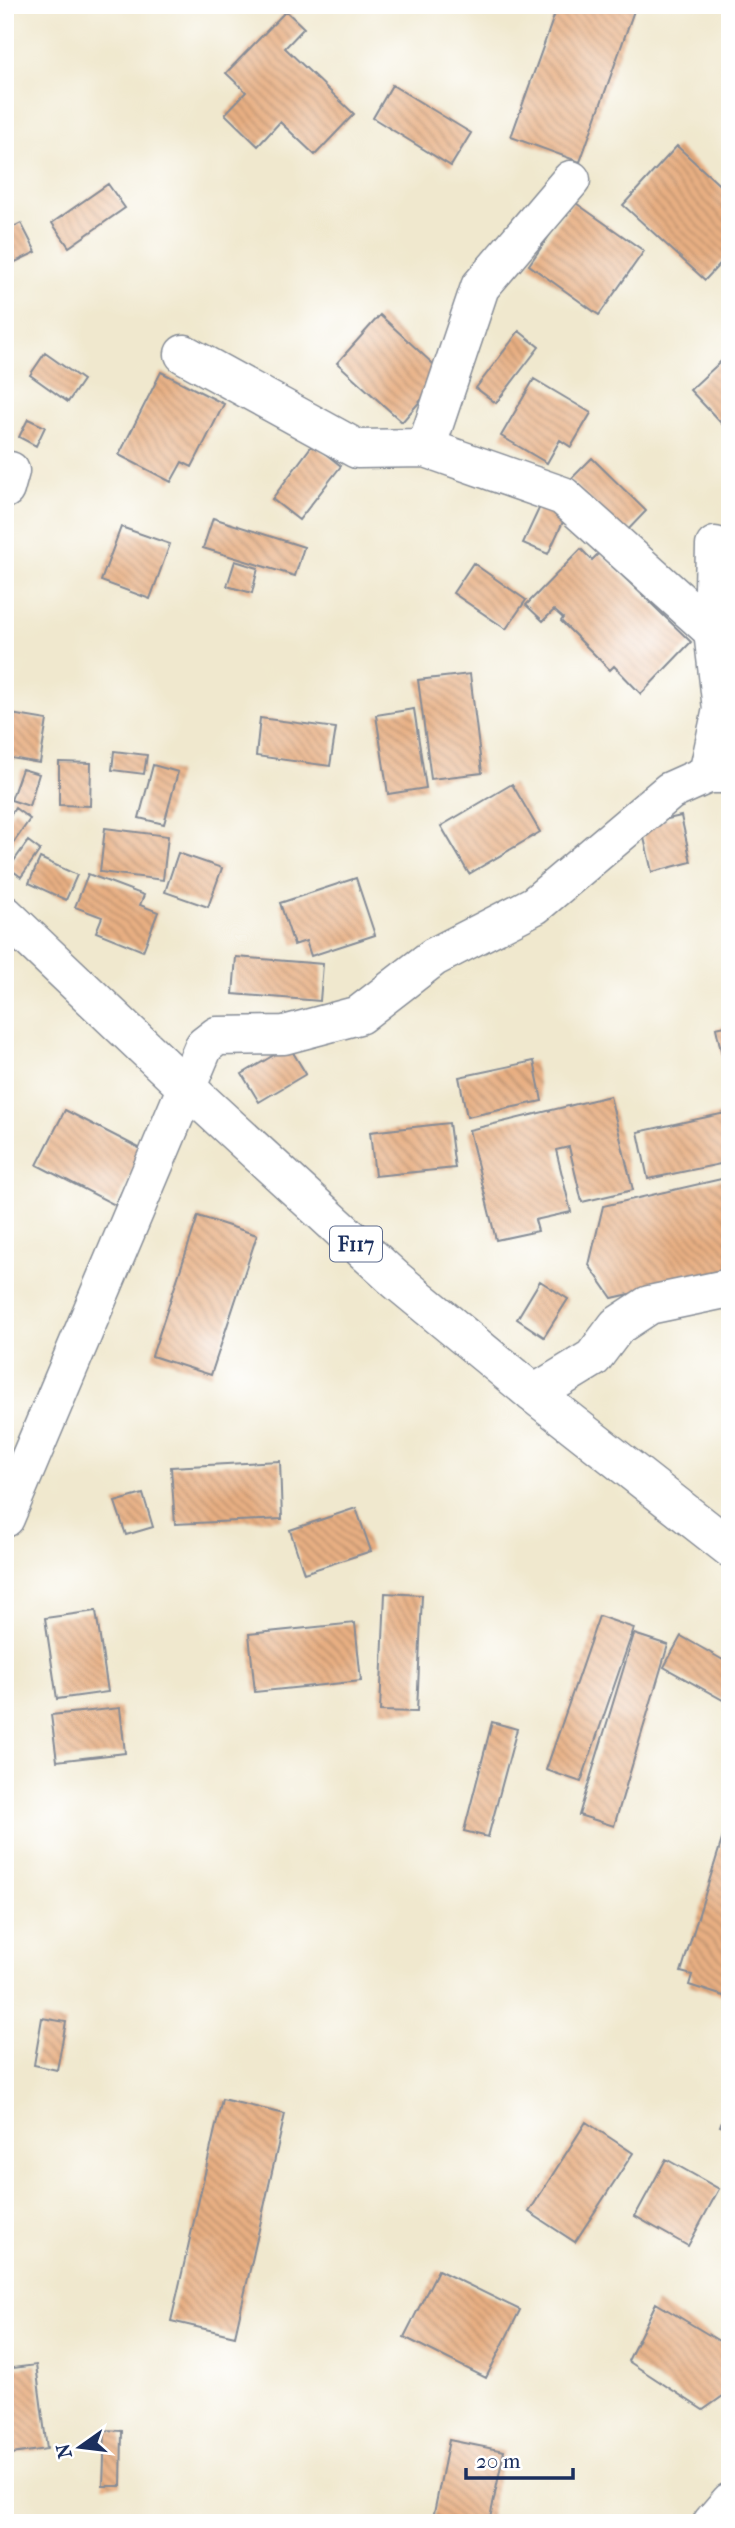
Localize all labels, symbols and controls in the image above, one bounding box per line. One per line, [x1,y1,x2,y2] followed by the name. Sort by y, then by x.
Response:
[330,1226,382,1262] road number: F117
[46,2412,116,2482] north arrow
[466,2437,572,2481] scale bar
[52,2441,77,2461] text: N
[476,2449,521,2473] text: 20 m

